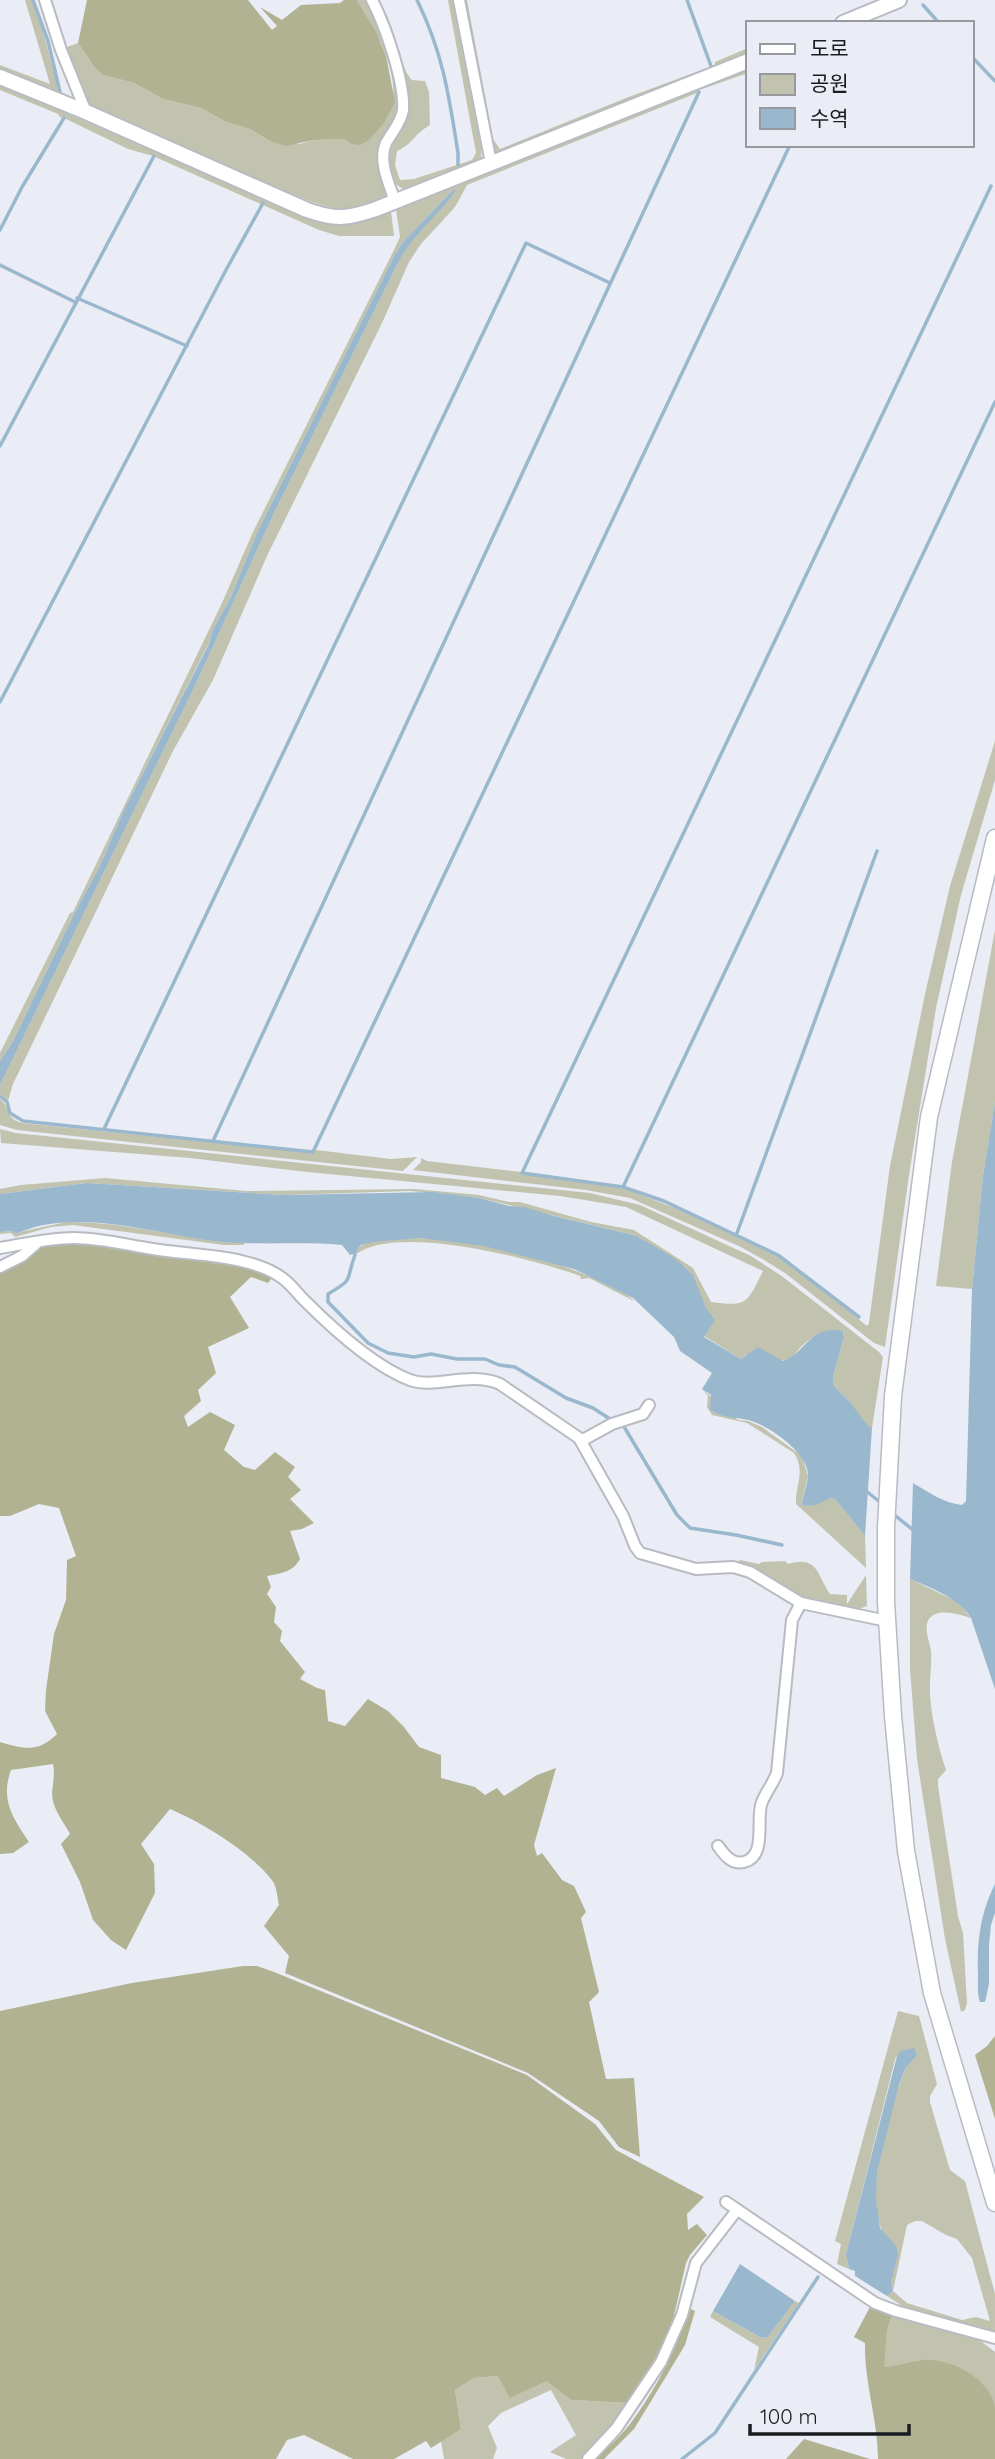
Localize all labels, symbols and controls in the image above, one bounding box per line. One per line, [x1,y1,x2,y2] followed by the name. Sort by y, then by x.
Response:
[746,21,974,147] legend
[810,35,849,61] text: 도로
[810,70,849,96] text: 공원
[810,105,849,131] text: 수역
[750,2392,909,2436] scale bar
[760,2403,818,2429] text: 100 m

